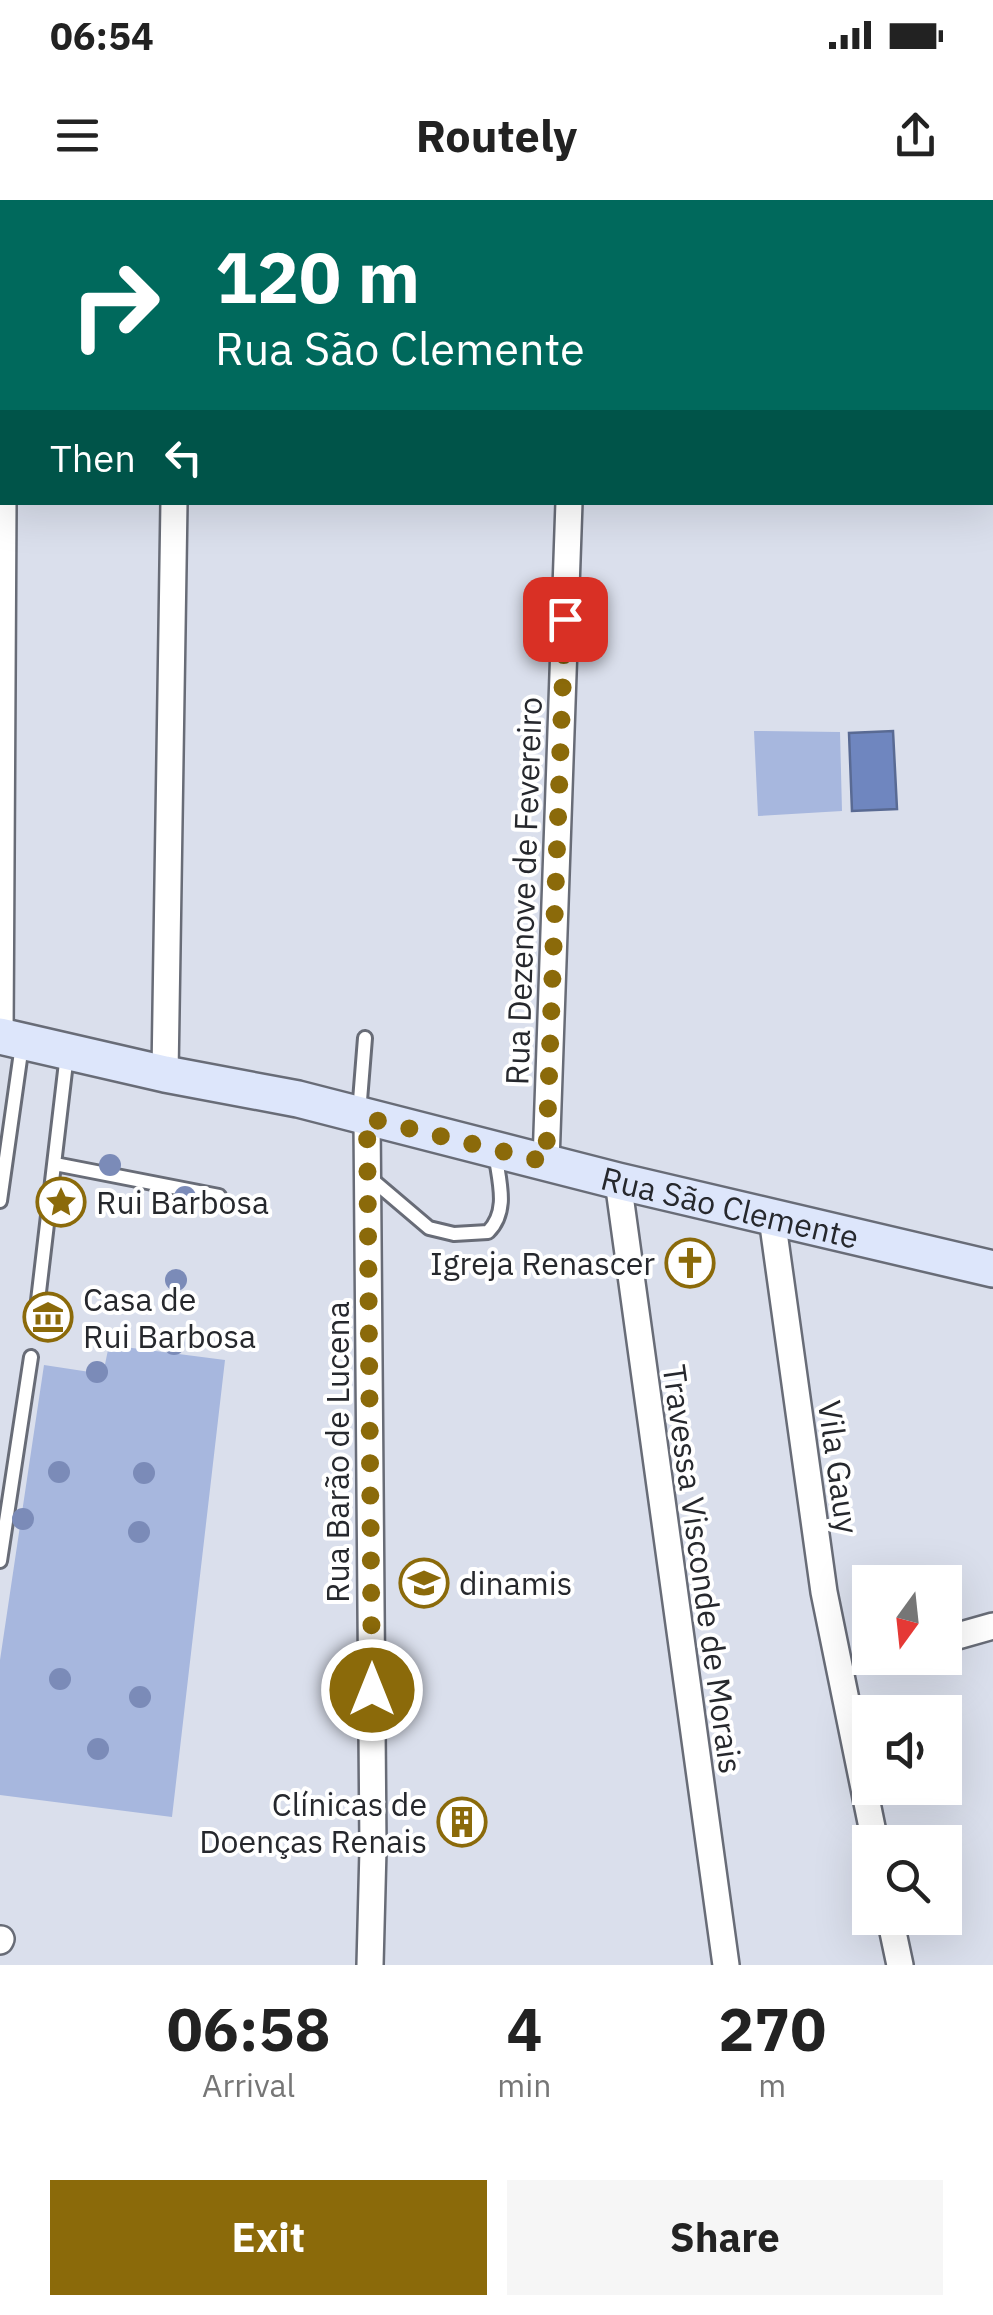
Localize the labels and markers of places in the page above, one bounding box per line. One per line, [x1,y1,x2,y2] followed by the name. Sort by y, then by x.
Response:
[523,577,608,662] pin
[35,1176,87,1228] place icon: Rui Barbosa
[96,1181,269,1223] place label: Rui Barbosa
[664,1237,716,1289] church icon: Igreja Renascer
[430,1242,655,1284] place label: Igreja Renascer
[83,1278,256,1357] place label: Casa de Rui Barbosa
[22,1291,74,1343] museum icon: Casa de Rui Barbosa
[398,1557,450,1609] school or university icon: dinamis
[459,1562,572,1604] place label: dinamis
[199,1783,427,1862] place label: Clínicas de Doenças Renais
[436,1796,488,1848] building icon: Clínicas de Doenças Renais

